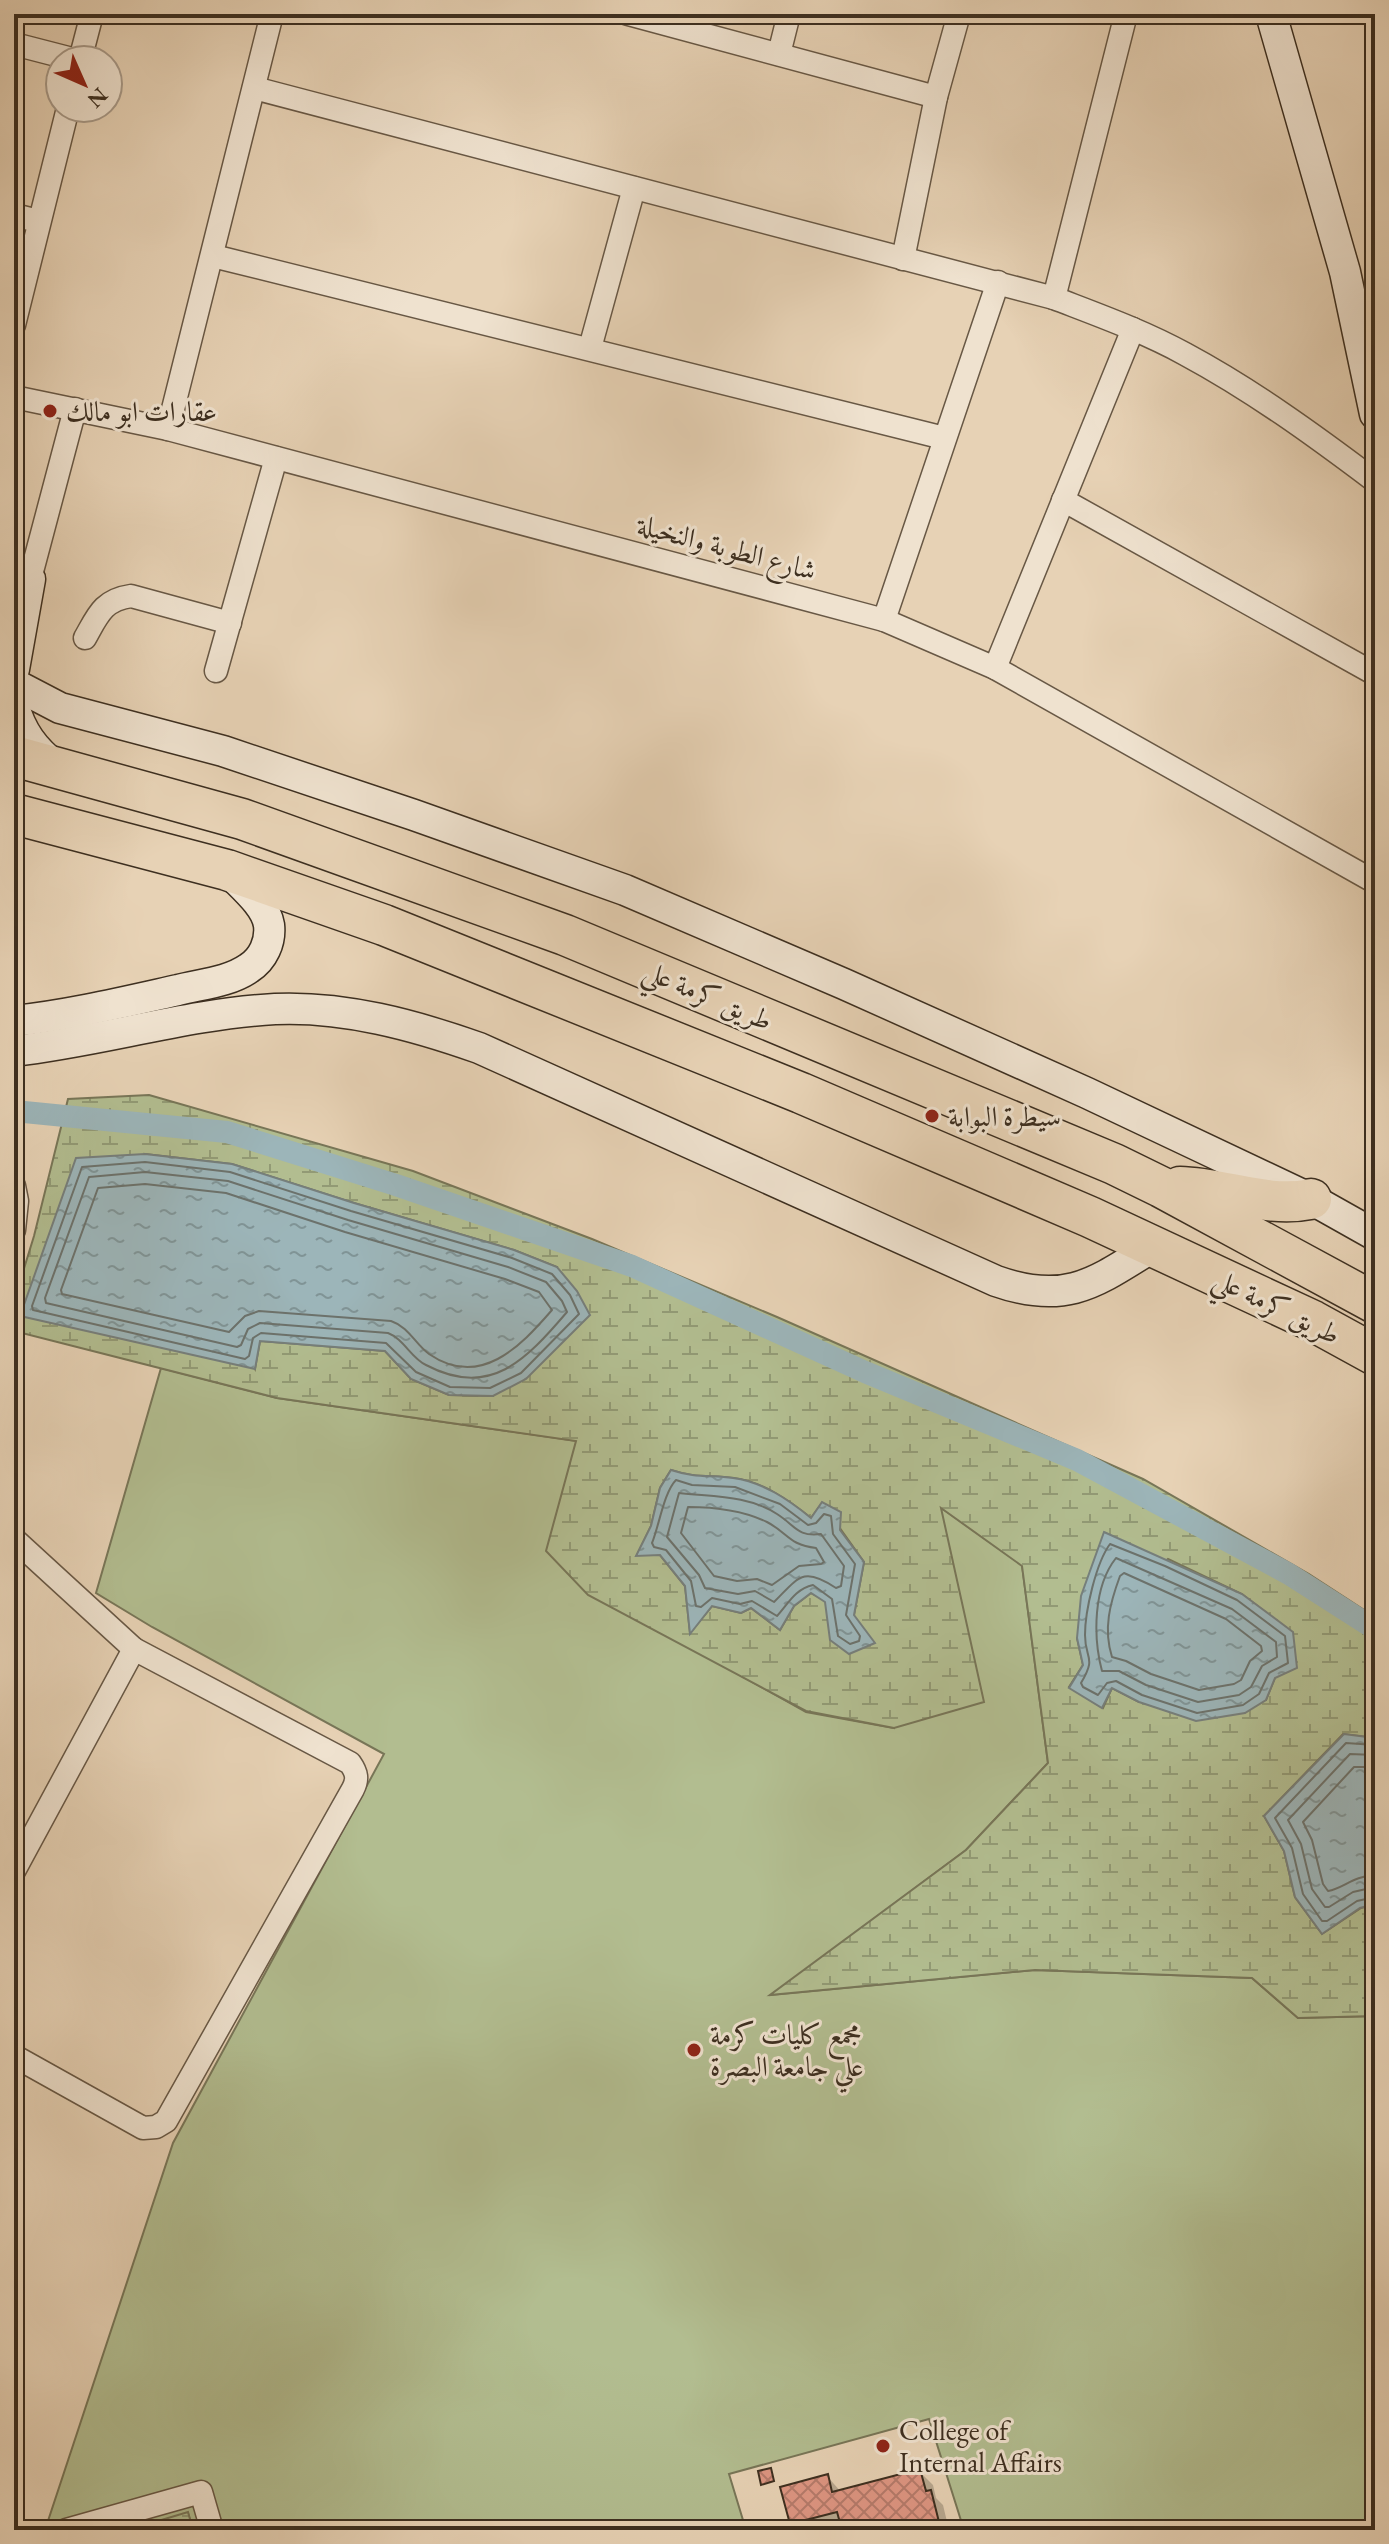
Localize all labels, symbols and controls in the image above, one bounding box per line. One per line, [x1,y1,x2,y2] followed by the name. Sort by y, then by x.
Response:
[44,44,124,124] north arrow
[81,81,114,114] text: N
[66,393,217,429] place label: عقارات ابو مالك
[41,402,59,420] marker: عقارات ابو مالك
[630,505,820,594] street label: شارع الطوبة والنخيلة
[634,952,778,1047] street label: طريق كرمة علي
[948,1098,1061,1134] place label: سيطرة البوابة
[923,1107,941,1125] marker: سيطرة البوابة
[1204,1260,1346,1360] street label: طريق كرمة علي
[710,2016,864,2093] place label: مجمع كليات كرمة علي جامعة البصرة
[685,2041,703,2059] marker: مجمع كليات كرمة علي جامعة البصرة
[899,2412,1062,2480] place label: College of Internal Affairs
[874,2437,892,2455] marker: College of Internal Affairs

